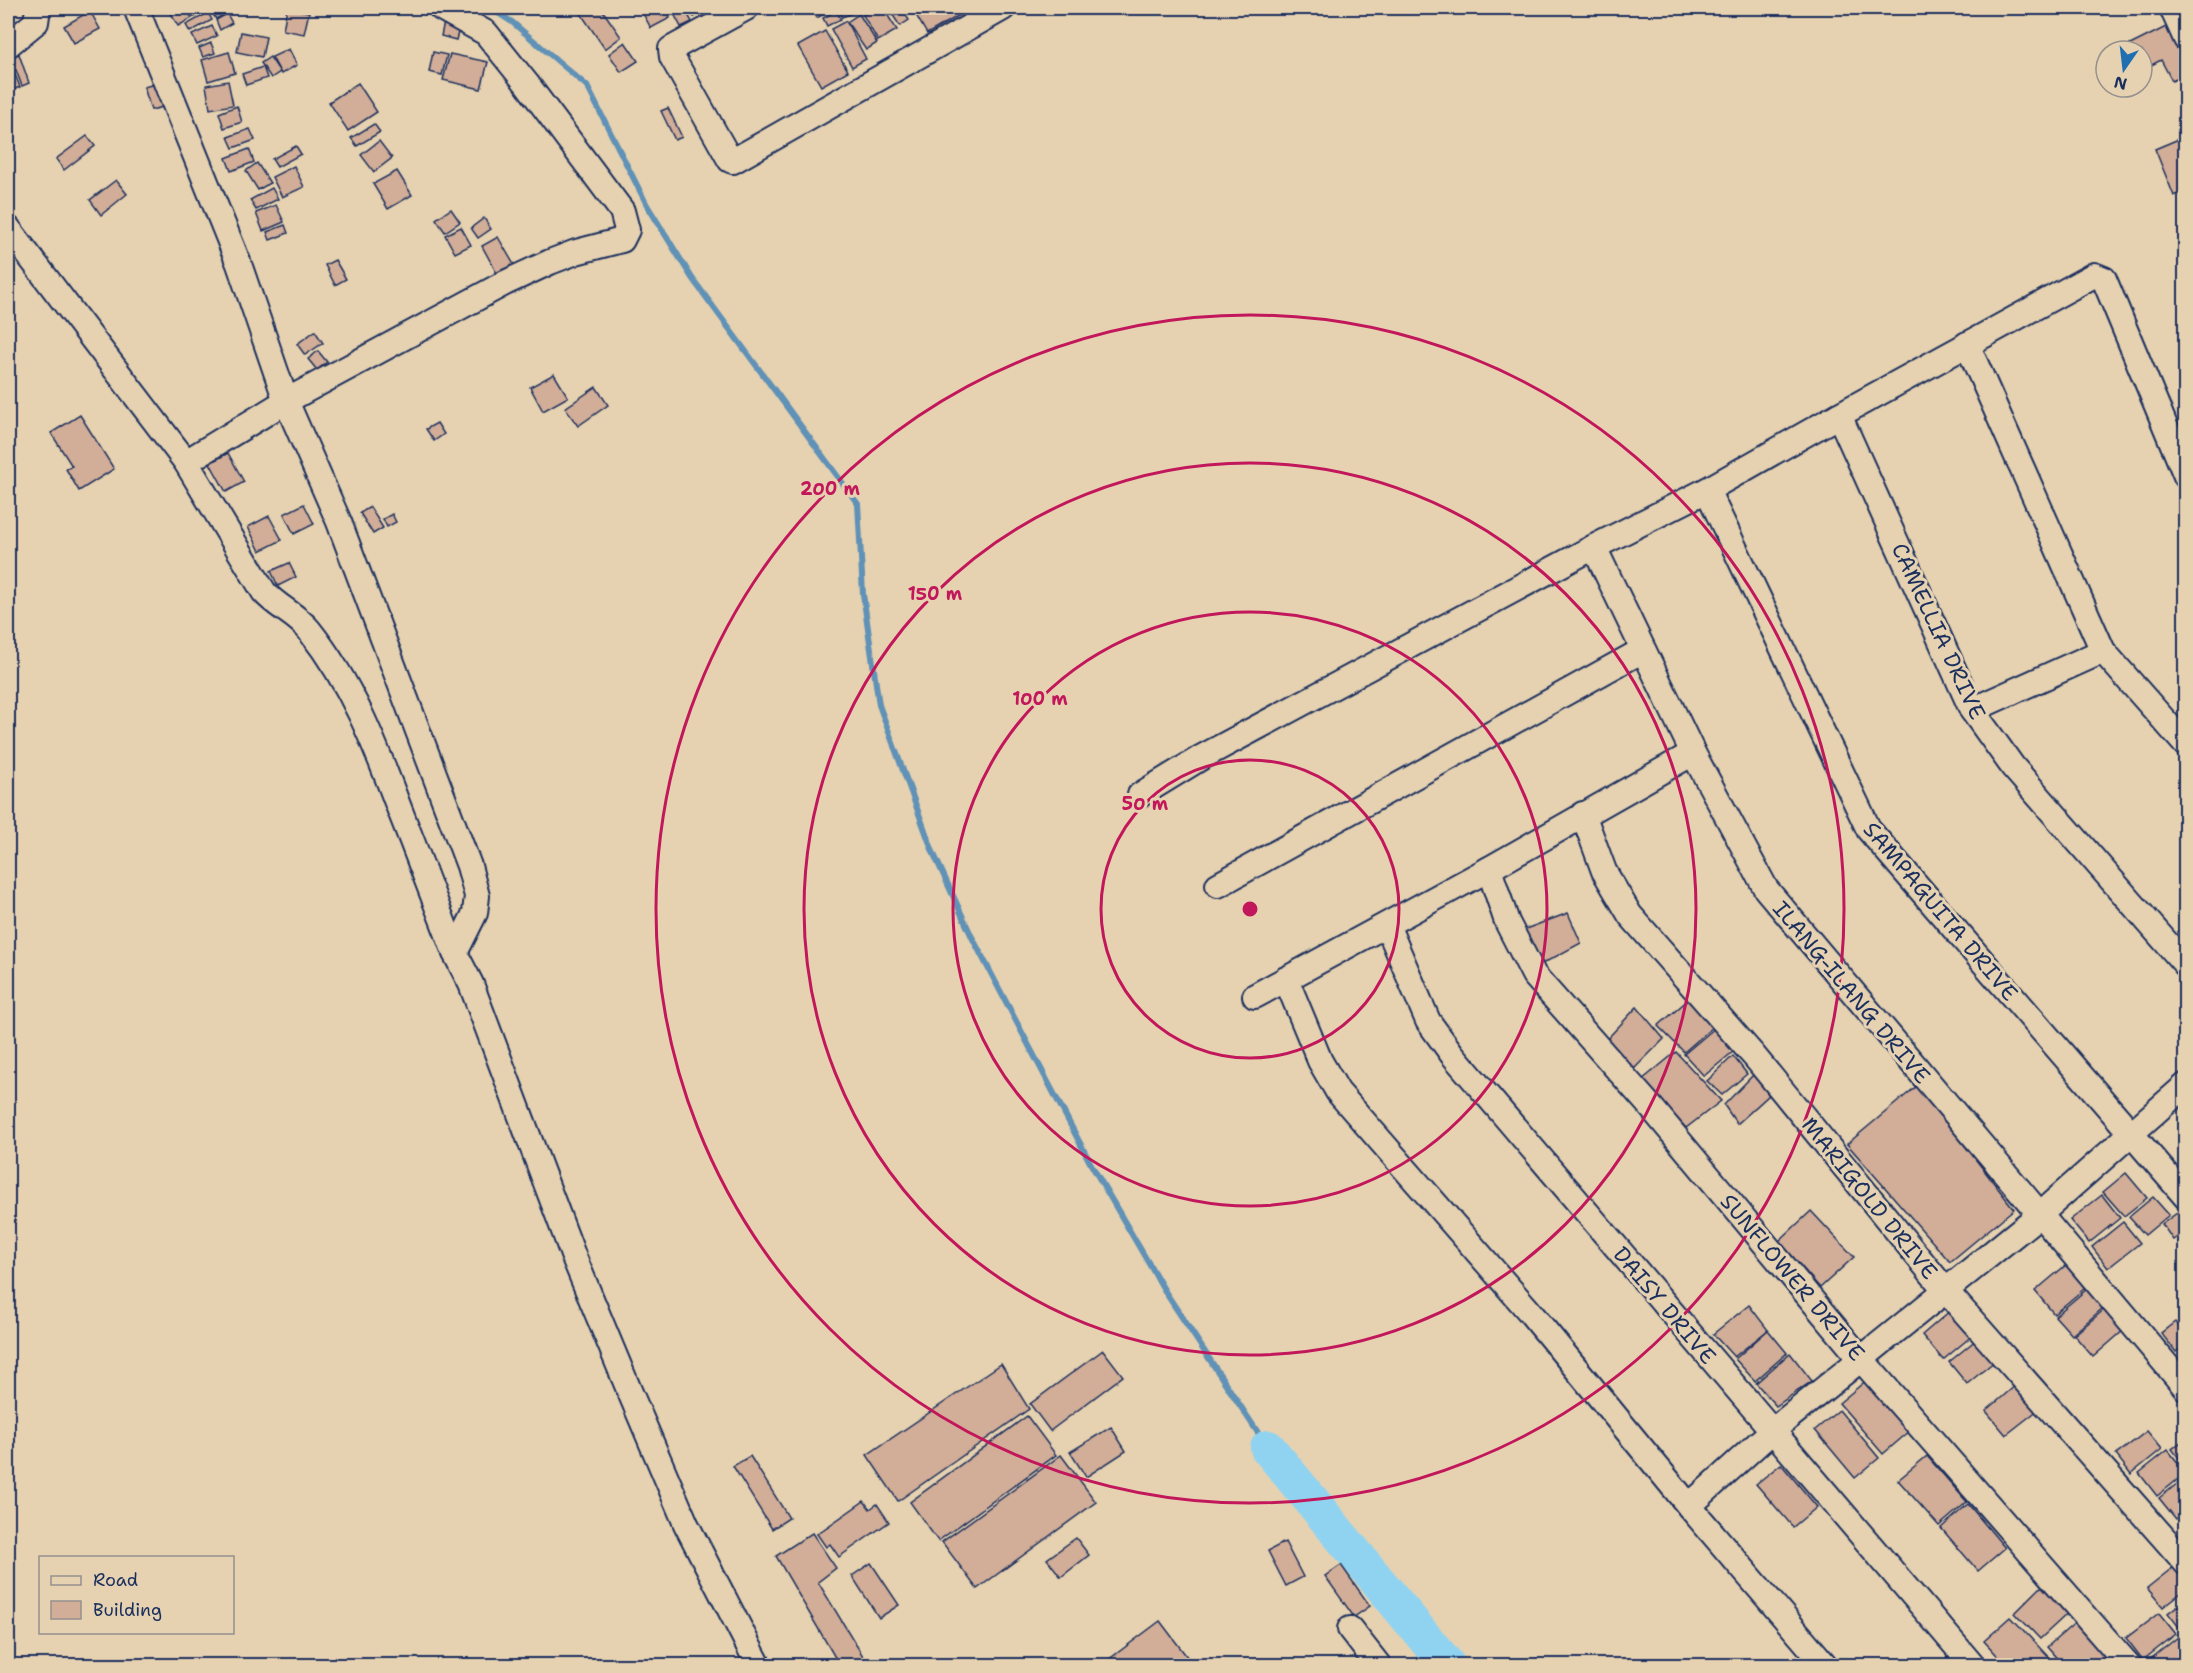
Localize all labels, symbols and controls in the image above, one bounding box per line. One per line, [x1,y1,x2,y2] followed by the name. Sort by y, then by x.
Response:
[2094,39,2154,99] north arrow
[2112,71,2129,95] text: N
[800,477,861,501] text: 200 m
[1885,538,1992,724] street label: CAMELLIA DRIVE
[908,582,963,606] text: 150 m
[1012,687,1068,711] text: 100 m
[1122,792,1169,816] text: 50 m
[1857,816,2024,1007] street label: SAMPAGUITA DRIVE
[1766,895,1937,1090] street label: ILANG-ILANG DRIVE
[1240,899,1260,919] centre of rings
[1795,1111,1944,1285] street label: MARIGOLD DRIVE
[1714,1188,1871,1367] street label: SUNFLOWER DRIVE
[1607,1240,1722,1370] street label: DAISY DRIVE
[39,1556,234,1634] legend
[93,1568,138,1592] text: Road
[93,1598,162,1622] text: Building

